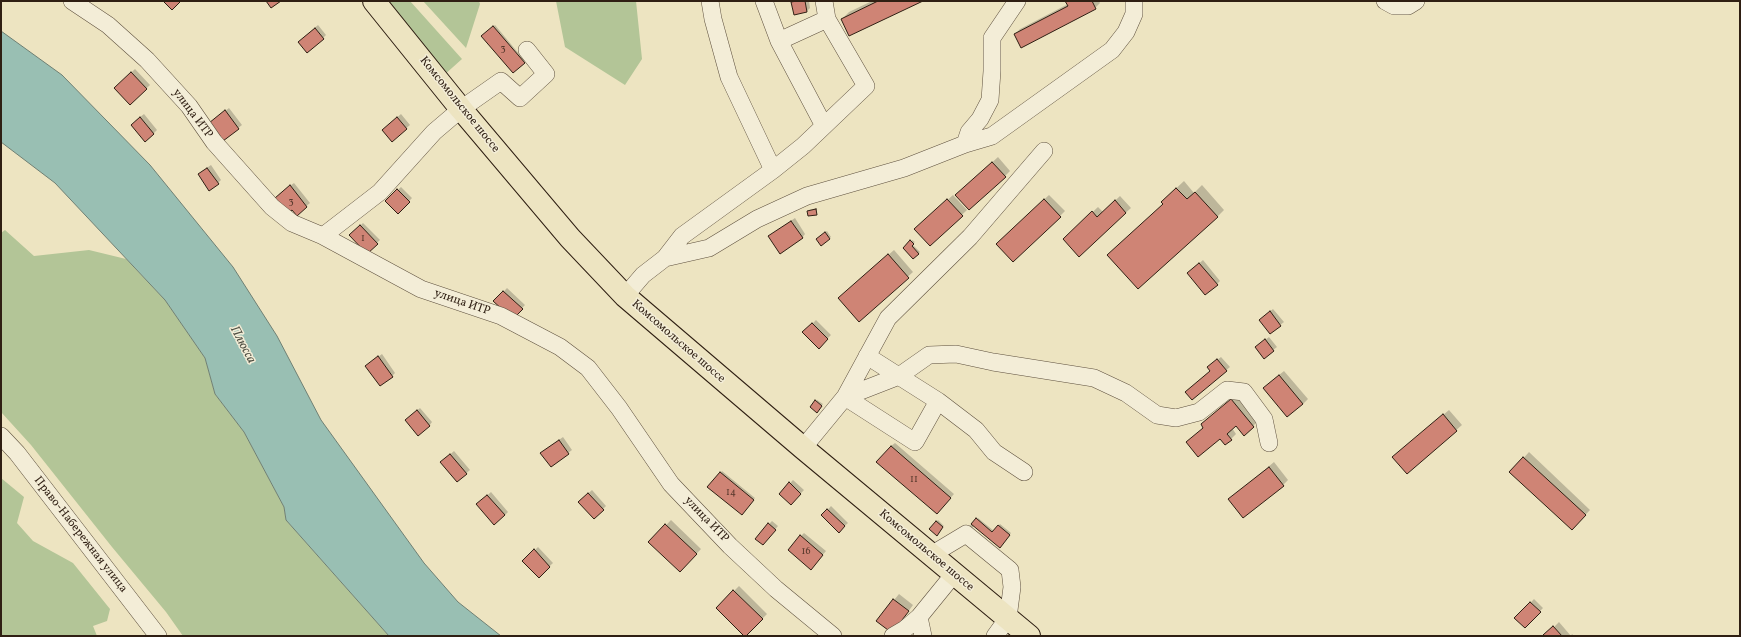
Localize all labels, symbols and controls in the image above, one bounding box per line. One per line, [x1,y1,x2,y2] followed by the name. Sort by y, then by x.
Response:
[500,43,506,55] house number: 3
[416,54,502,156] street label: Комсомольское шоссе
[169,86,215,142] street label: улица ИТР
[288,196,294,208] house number: 3
[361,233,365,245] house number: 1
[432,287,492,319] street label: улица ИТР
[628,297,728,387] street label: Комсомольское шоссе
[226,324,258,366] water label: Плюсса
[30,474,130,596] street label: Право-Набережная улица
[910,474,918,486] house number: 11
[726,487,736,499] house number: 14
[681,494,731,546] street label: улица ИТР
[876,507,976,595] street label: Комсомольское шоссе
[802,546,810,558] house number: 16

